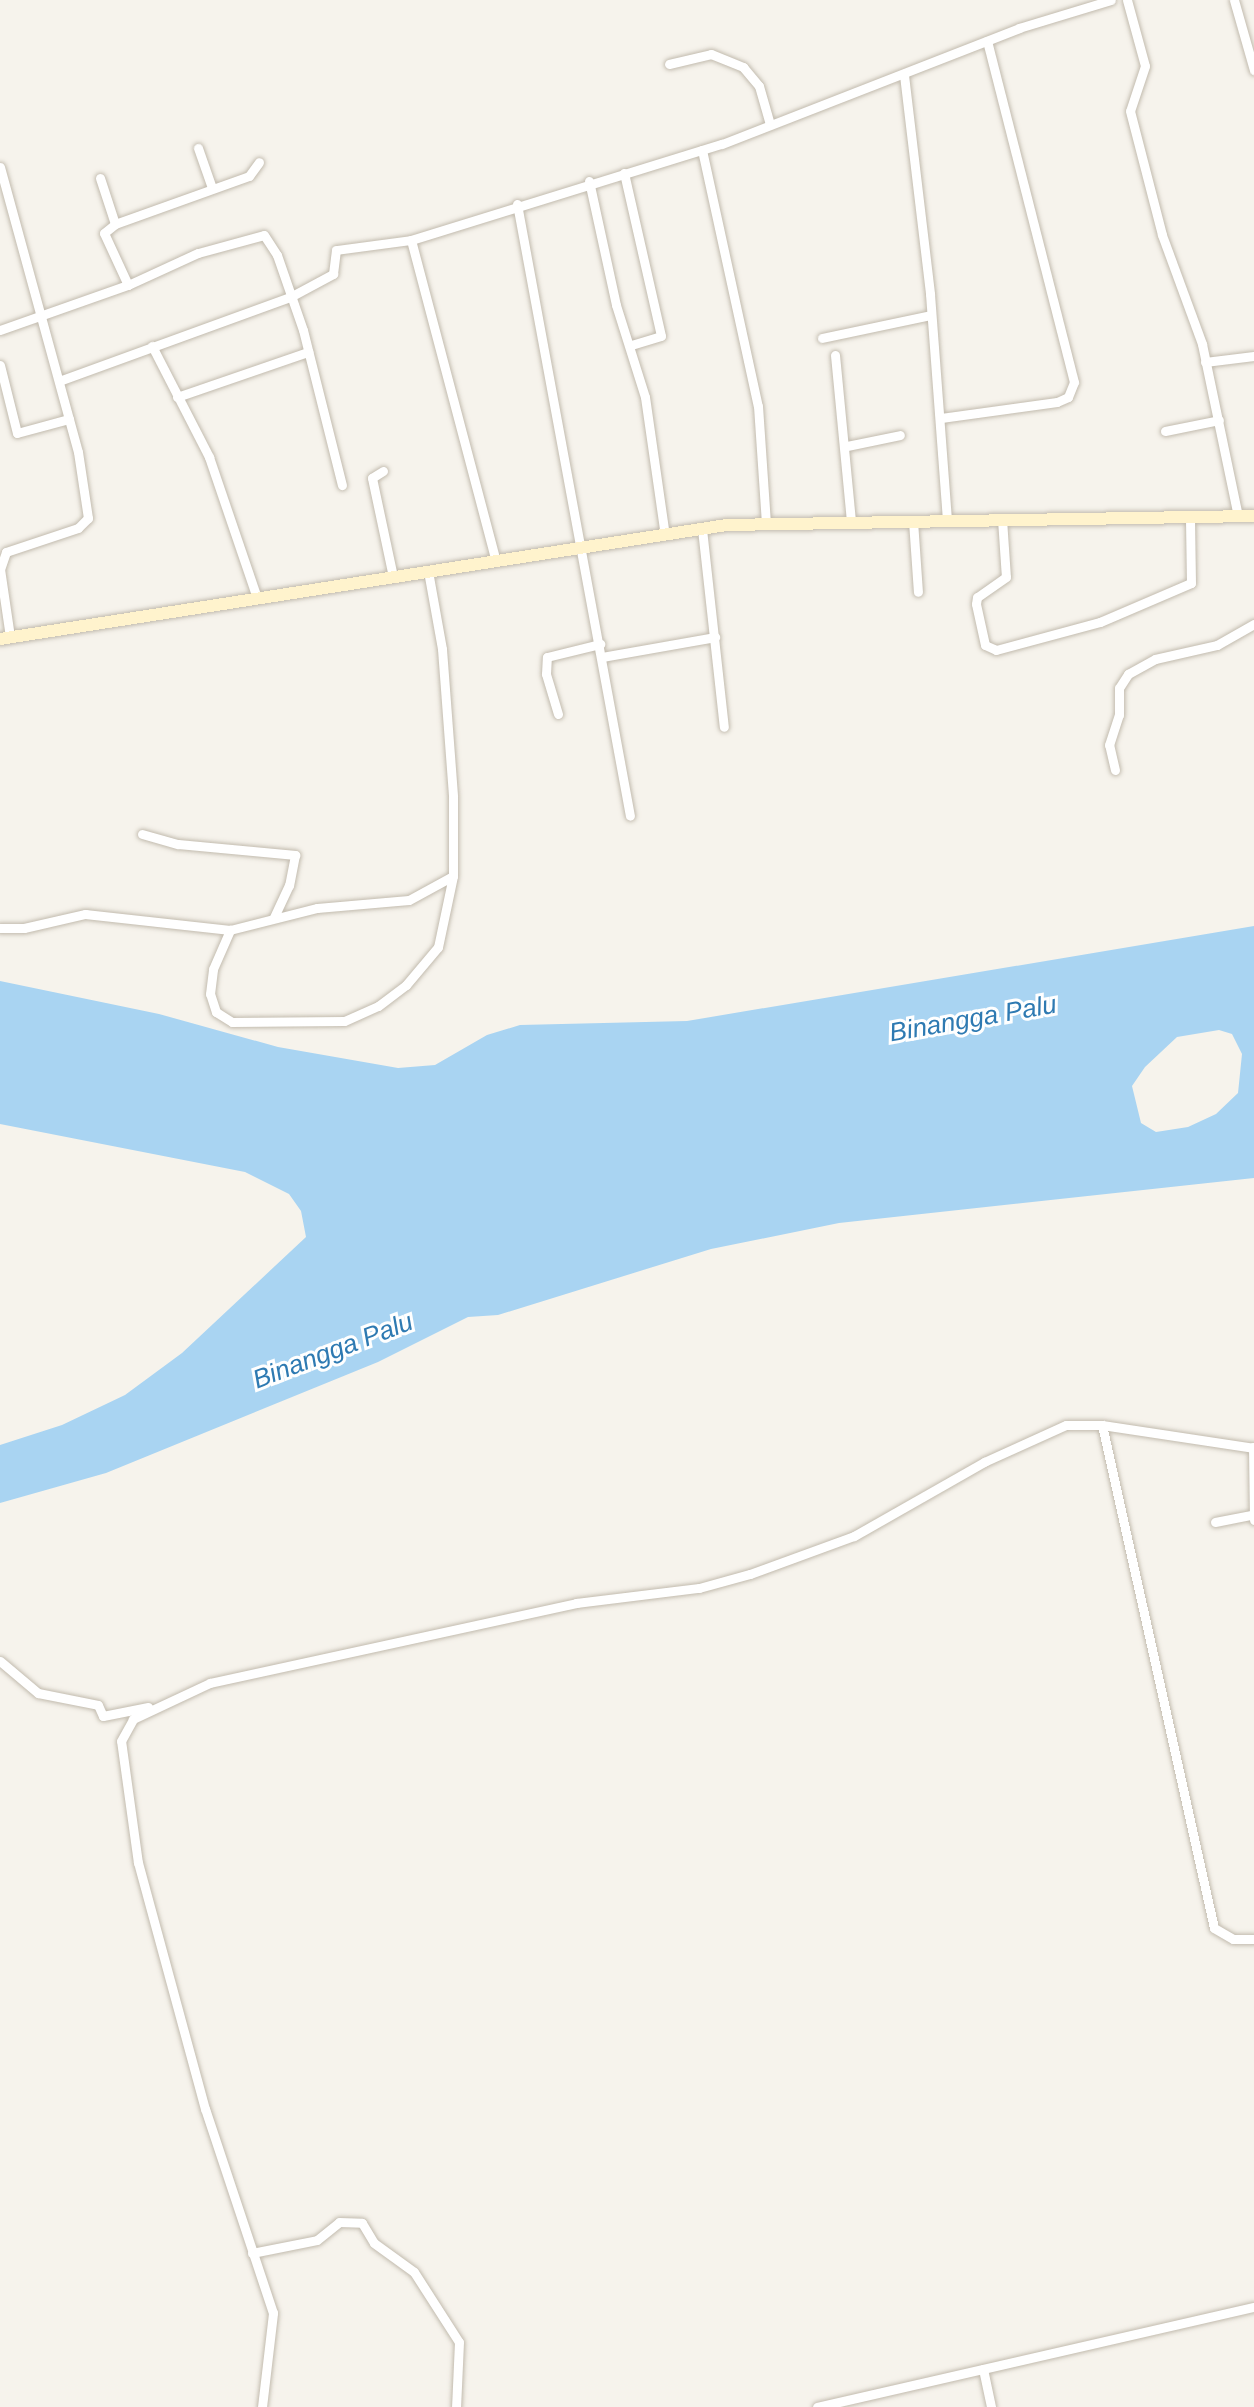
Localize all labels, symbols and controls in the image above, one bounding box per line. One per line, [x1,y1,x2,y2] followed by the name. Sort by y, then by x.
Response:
[887,989,1059,1049] water label: Binangga Palu
[248,1306,418,1396] water label: Binangga Palu

